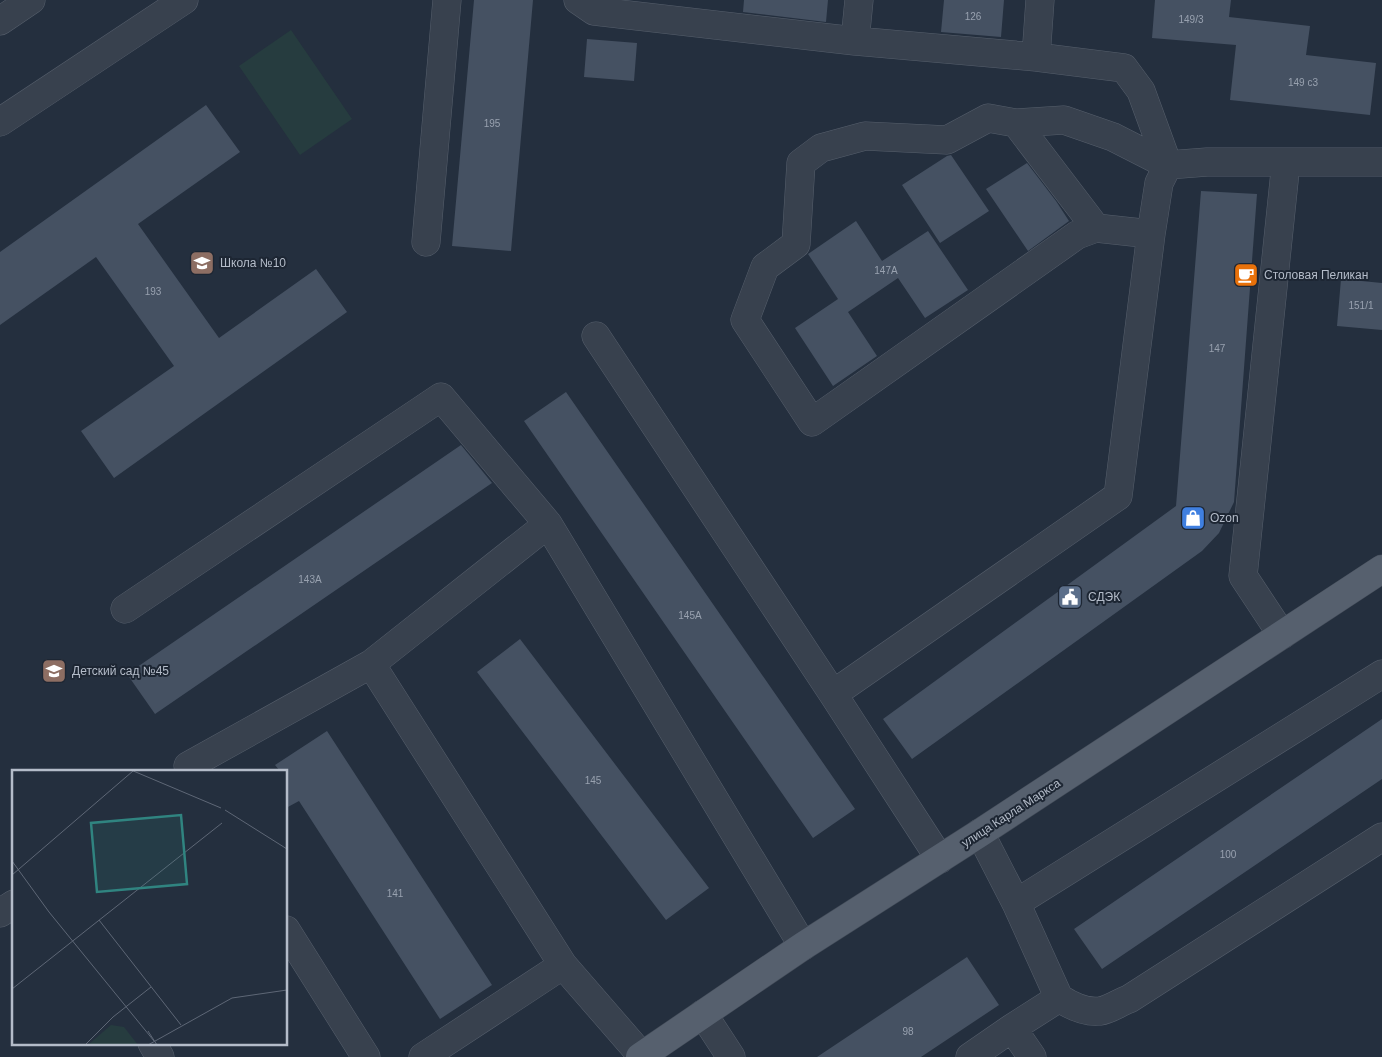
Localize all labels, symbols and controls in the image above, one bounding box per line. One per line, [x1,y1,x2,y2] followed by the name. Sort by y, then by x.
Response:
[965,11,982,22] house number: 126
[1178,14,1204,25] house number: 149/3
[1288,77,1318,88] house number: 149 с3
[484,118,501,129] house number: 195
[189,250,215,276] school or university icon: Школа №10
[220,256,286,270] place label: Школа №10
[1233,262,1259,288] cafe icon: Столовая Пеликан
[874,265,898,276] house number: 147А
[1264,268,1368,282] place label: Столовая Пеликан
[145,286,162,297] house number: 193
[1348,300,1374,311] house number: 151/1
[1209,343,1226,354] house number: 147
[1180,505,1206,531] shop icon: Ozon
[1210,511,1239,525] place label: Ozon
[298,574,322,585] house number: 143А
[1057,584,1083,610] public building icon: СДЭК
[1088,590,1120,604] place label: СДЭК
[678,610,702,621] house number: 145А
[41,658,67,684] school or university icon: Детский сад №45
[72,664,169,678] place label: Детский сад №45
[12,770,288,1044] inset map
[585,775,602,786] house number: 145
[959,776,1063,850] street label: улица Карла Маркса
[1220,849,1237,860] house number: 100
[387,888,404,899] house number: 141
[902,1026,914,1037] house number: 98

